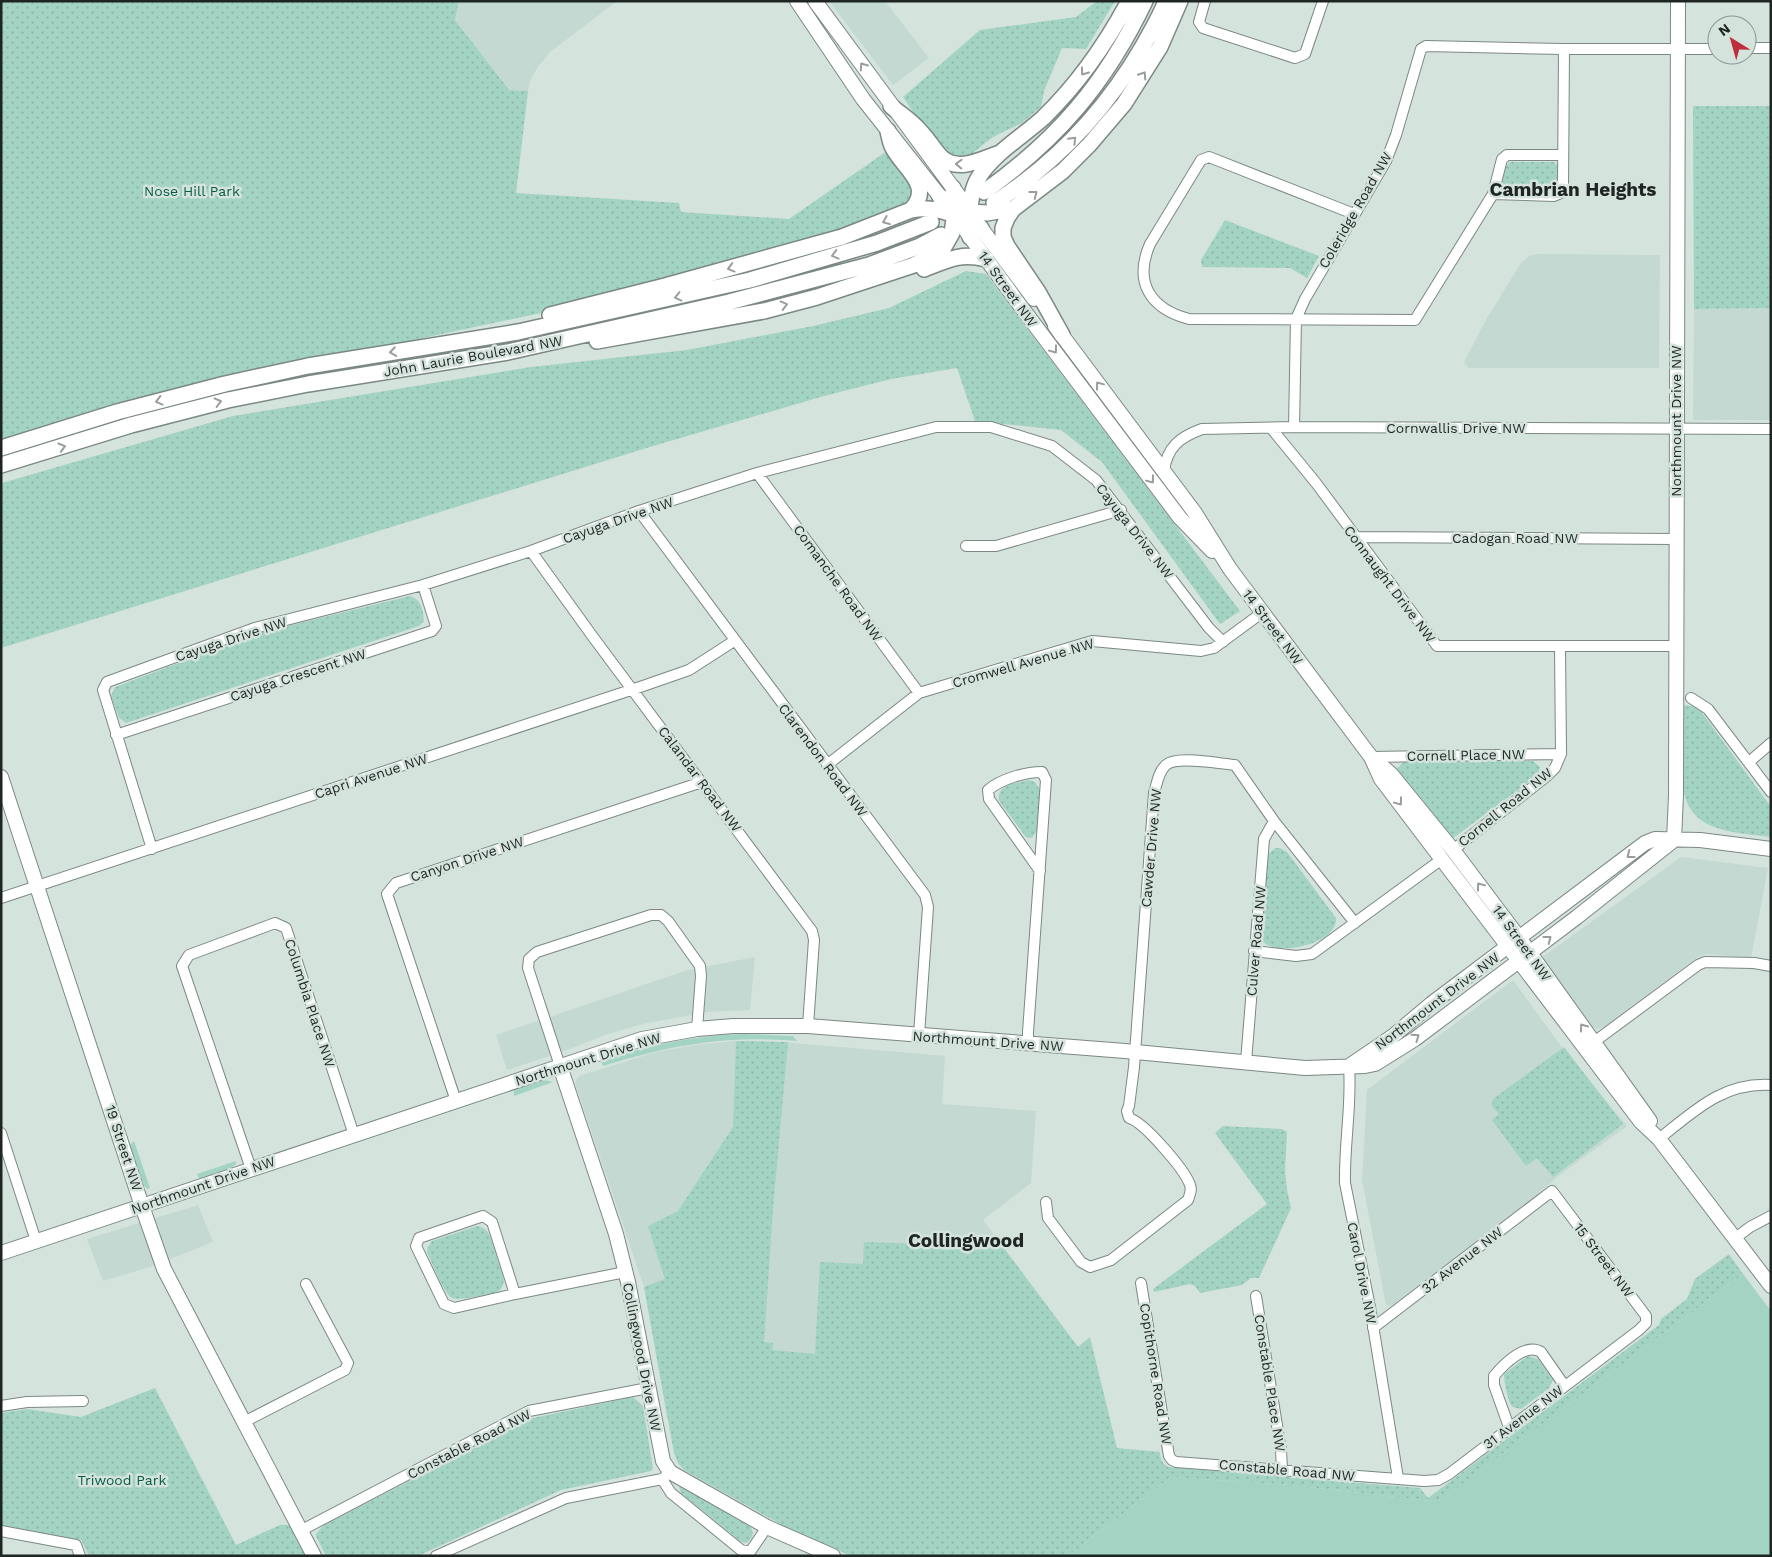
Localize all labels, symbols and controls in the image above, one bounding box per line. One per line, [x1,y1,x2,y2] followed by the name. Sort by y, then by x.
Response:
[1707,15,1757,65] north arrow
[1715,20,1733,39] text: N
[860,62,869,72] one-way arrow
[1082,66,1090,75] one-way arrow
[1137,71,1146,81] one-way arrow
[1067,136,1076,145] one-way arrow
[1315,149,1395,271] street label: Coleridge Road NW
[954,158,962,169] one-way arrow
[1489,178,1657,201] district label: Cambrian Heights
[144,183,240,199] park label: Nose Hill Park
[1028,191,1037,199] one-way arrow
[882,214,891,225] one-way arrow
[975,248,1041,330] street label: 14 Street NW
[831,249,839,260] one-way arrow
[727,262,735,273] one-way arrow
[674,291,683,302] one-way arrow
[780,300,789,311] one-way arrow
[382,332,564,380] street label: John Laurie Boulevard NW
[1048,344,1056,353] one-way arrow
[1668,345,1684,497] street label: Northmount Drive NW
[389,346,398,356] one-way arrow
[1096,381,1105,391] one-way arrow
[154,395,163,406] one-way arrow
[213,398,221,408] one-way arrow
[1386,420,1526,436] street label: Cornwallis Drive NW
[57,442,65,452] one-way arrow
[1146,474,1154,483] one-way arrow
[1093,480,1177,582] street label: Cayuga Drive NW
[560,494,676,546] street label: Cayuga Drive NW
[790,522,886,644] street label: Comanche Road NW
[1341,523,1439,645] street label: Connaught Drive NW
[1452,530,1578,546] street label: Cadogan Road NW
[1240,586,1306,668] street label: 14 Street NW
[173,613,289,665] street label: Cayuga Drive NW
[950,635,1096,691] street label: Cromwell Avenue NW
[228,645,368,705] street label: Cayuga Crescent NW
[775,700,871,820] street label: Clarendon Road NW
[655,723,745,835] street label: Calandar Road NW
[1407,746,1525,764] street label: Cornell Place NW
[312,750,430,802] street label: Capri Avenue NW
[1455,764,1555,850] street label: Cornell Road NW
[1138,788,1164,908] street label: Cawder Drive NW
[1393,796,1402,806] one-way arrow
[408,833,526,885] street label: Canyon Drive NW
[1627,850,1636,858] one-way arrow
[1477,882,1486,892] one-way arrow
[1243,885,1269,997] street label: Culver Road NW
[1489,902,1555,984] street label: 14 Street NW
[282,937,338,1069] street label: Columbia Place NW
[1542,937,1551,945] one-way arrow
[1372,949,1502,1053] street label: Northmount Drive NW
[1579,1023,1589,1032] one-way arrow
[912,1028,1064,1054] street label: Northmount Drive NW
[513,1029,663,1089] street label: Northmount Drive NW
[1410,1034,1420,1043] one-way arrow
[103,1103,145,1193] street label: 19 Street NW
[129,1153,277,1217] street label: Northmount Drive NW
[1571,1220,1637,1300] street label: 15 Street NW
[1344,1221,1380,1325] street label: Carol Drive NW
[1418,1223,1506,1297] street label: 32 Avenue NW
[908,1229,1024,1252] district label: Collingwood
[620,1281,664,1433] street label: Collingwood Drive NW
[1137,1302,1175,1446] street label: Copithorne Road NW
[1251,1313,1289,1453] street label: Constable Place NW
[1480,1382,1566,1452] street label: 31 Avenue NW
[405,1406,533,1482] street label: Constable Road NW
[1218,1456,1356,1484] street label: Constable Road NW
[78,1472,166,1488] park label: Triwood Park

